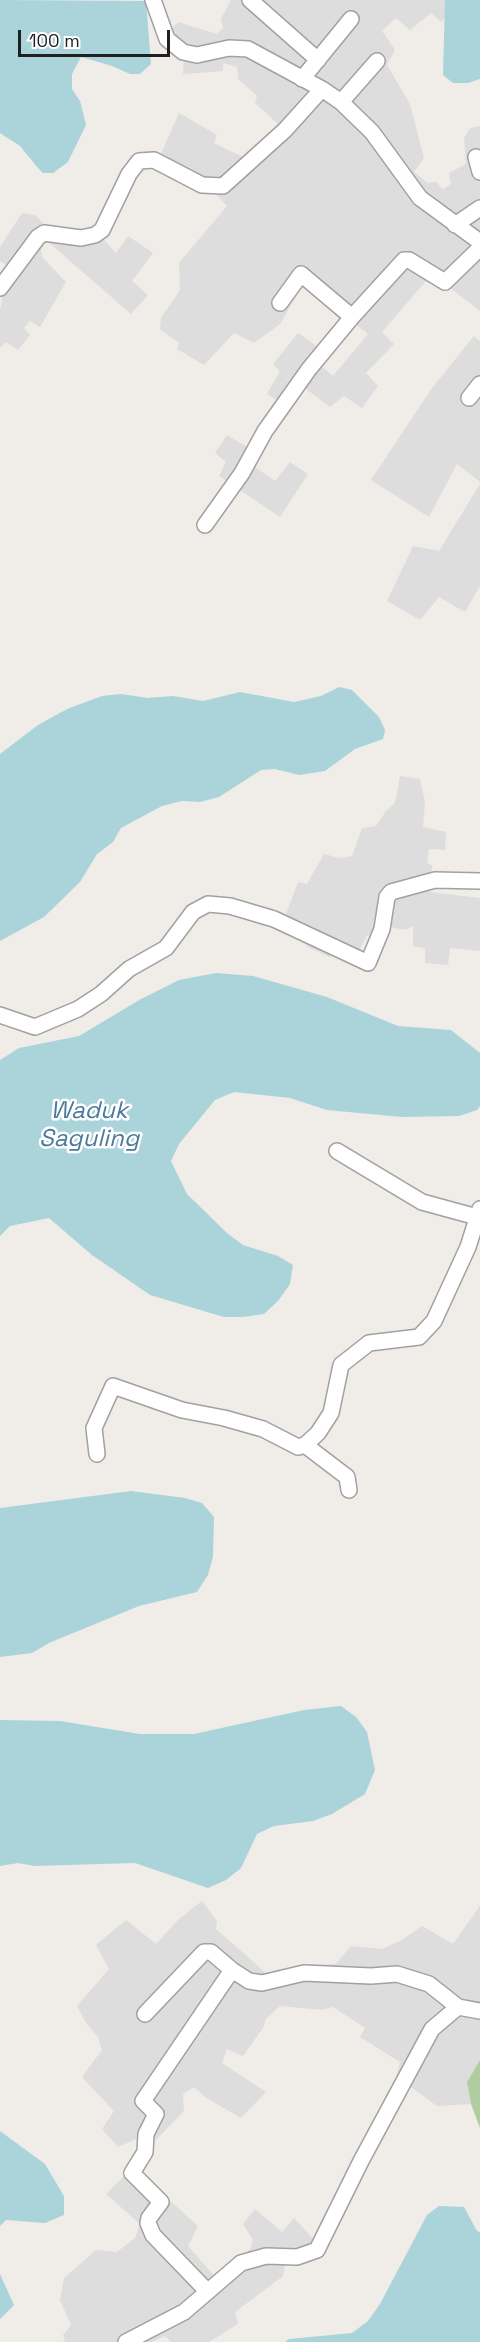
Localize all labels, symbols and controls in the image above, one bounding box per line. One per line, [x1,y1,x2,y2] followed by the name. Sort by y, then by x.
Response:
[21,18,172,56] scale bar
[29,29,80,52] text: 100 m
[39,1097,139,1153] water label: Waduk Saguling

